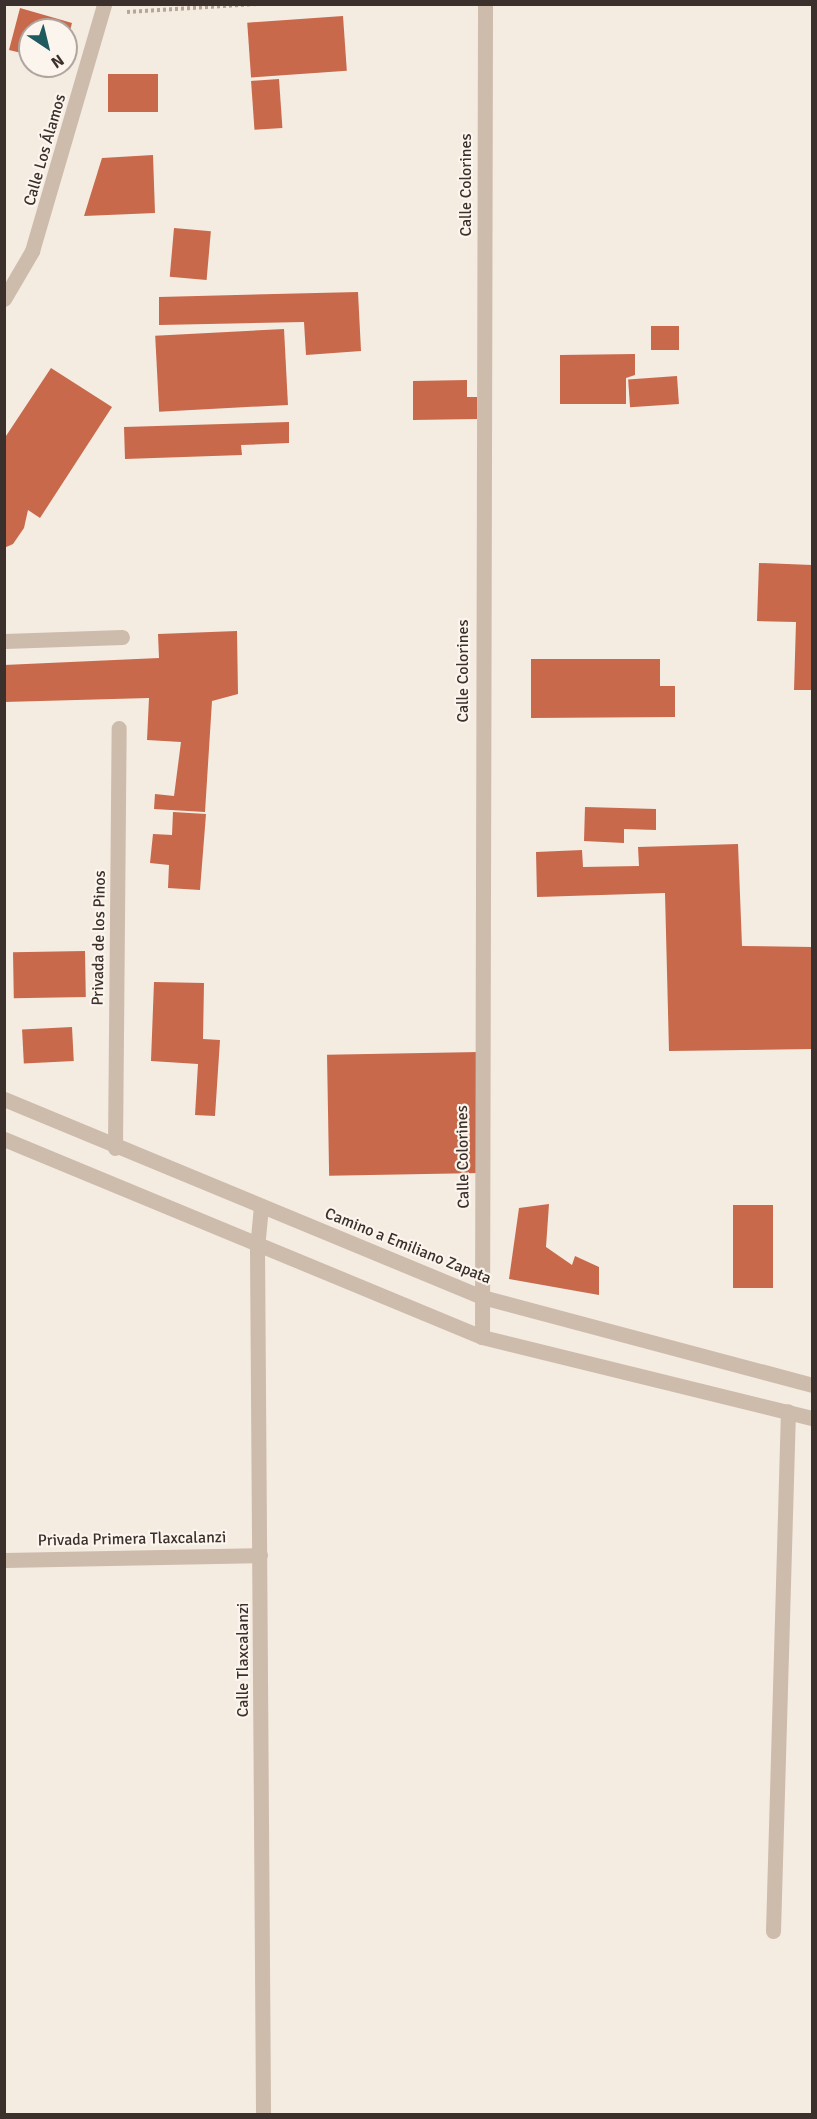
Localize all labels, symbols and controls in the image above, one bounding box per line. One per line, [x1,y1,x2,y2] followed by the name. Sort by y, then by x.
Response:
[18,18,78,78] north arrow
[47,50,67,72] text: N
[20,92,70,208] street label: Calle Los Álamos
[456,133,476,237] street label: Calle Colorines
[453,619,473,723] street label: Calle Colorines
[88,870,110,1006] street label: Privada de los Pinos
[453,1105,473,1209] street label: Calle Colorines
[322,1204,494,1288] street label: Camino a Emiliano Zapata
[38,1528,226,1550] street label: Privada Primera Tlaxcalanzi
[233,1603,253,1717] street label: Calle Tlaxcalanzi

